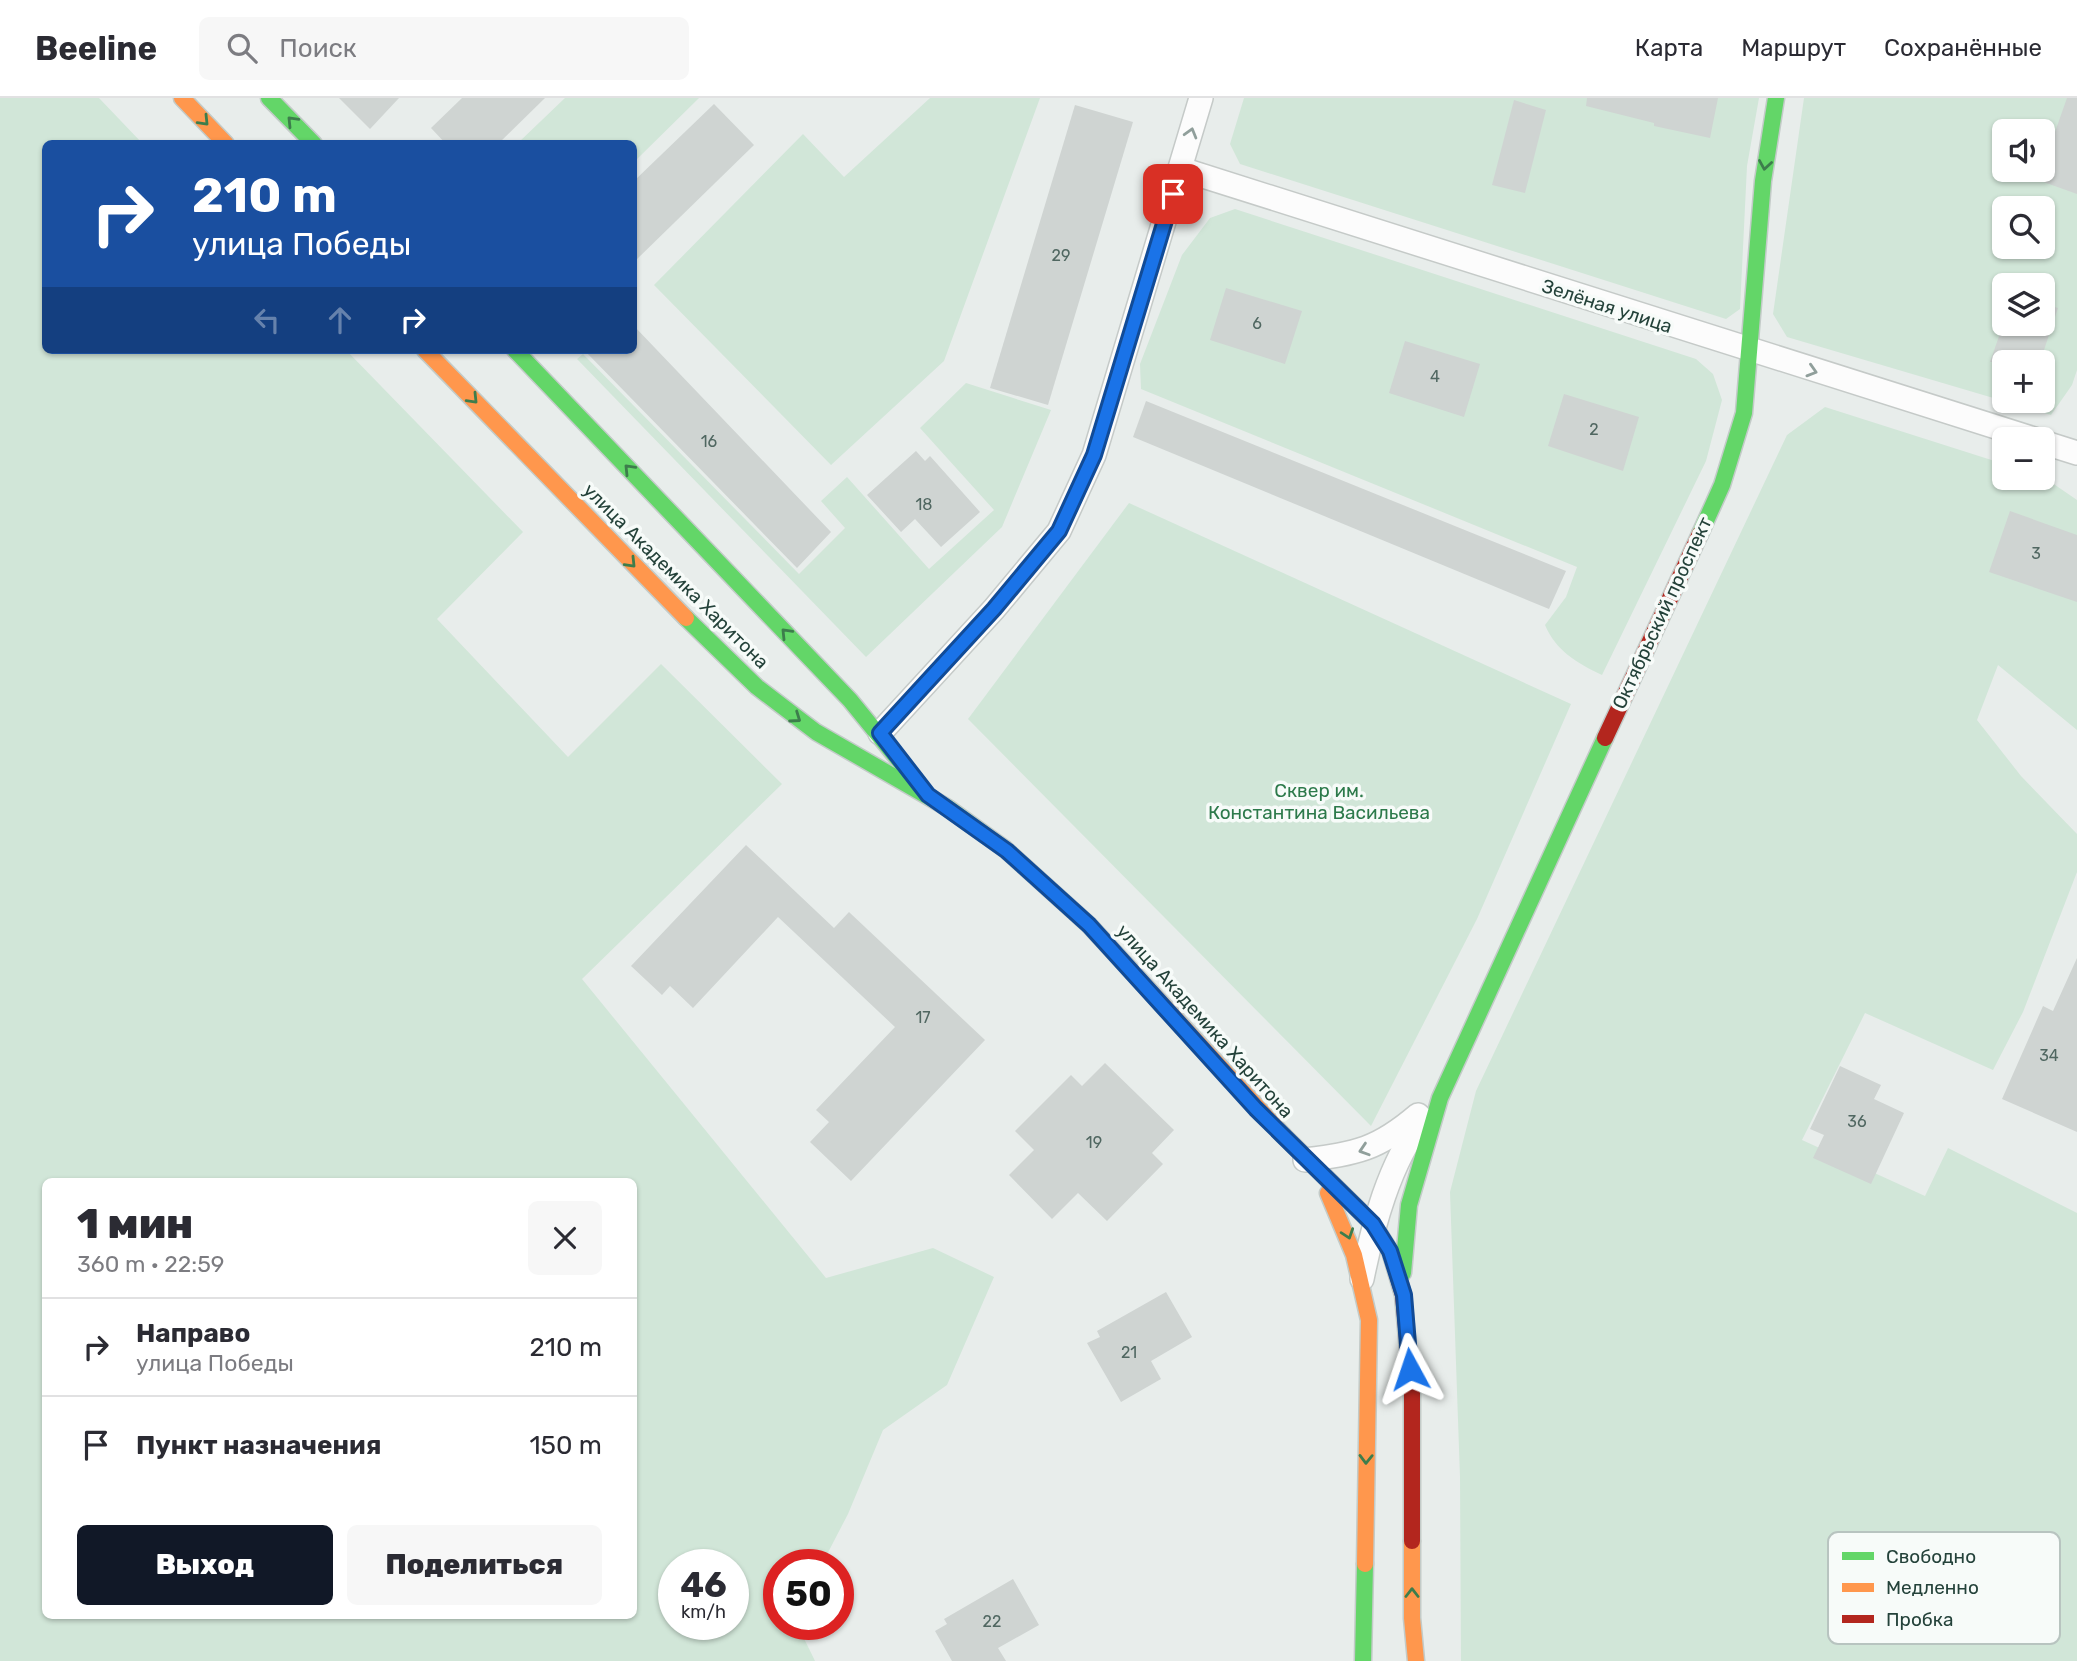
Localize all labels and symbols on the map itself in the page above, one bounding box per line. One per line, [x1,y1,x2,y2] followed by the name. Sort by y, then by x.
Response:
[196,113,209,126] one-way arrow
[287,116,300,129] one-way arrow
[1183,128,1197,140] one-way arrow
[1758,159,1773,171] one-way arrow
[1143,164,1203,224] pin
[1052,246,1070,265] house number: 29
[1539,274,1675,338] street label: Зелёная улица
[1252,314,1262,333] house number: 6
[1806,362,1818,377] one-way arrow
[1430,367,1440,386] house number: 4
[464,391,477,404] one-way arrow
[1589,420,1599,439] house number: 2
[701,432,718,451] house number: 16
[624,464,637,477] one-way arrow
[579,479,773,673] street label: улица Академика Харитона
[915,495,933,514] house number: 18
[1607,513,1717,713] street label: Октябрьский проспект
[2031,544,2041,563] house number: 3
[622,555,635,568] one-way arrow
[781,628,794,641] one-way arrow
[788,710,801,723] one-way arrow
[1208,779,1430,824] park label: Сквер им. Константина Васильева
[1112,919,1298,1123] street label: улица Академика Харитона
[915,1008,931,1027] house number: 17
[2039,1046,2059,1065] house number: 34
[1847,1112,1867,1131] house number: 36
[1086,1133,1102,1152] house number: 19
[1358,1141,1370,1156] one-way arrow
[1340,1228,1354,1240] one-way arrow
[1373,1332,1447,1406] position arrow
[1121,1343,1137,1362] house number: 21
[1359,1454,1374,1465] one-way arrow
[1828,1532,2060,1644] legend
[1886,1545,1976,1568] text: Свободно
[763,1549,854,1640] speed limit sign: 50
[1886,1576,1979,1599] text: Медленно
[1404,1587,1420,1598] one-way arrow
[1886,1608,1954,1631] text: Пробка
[983,1612,1001,1631] house number: 22

